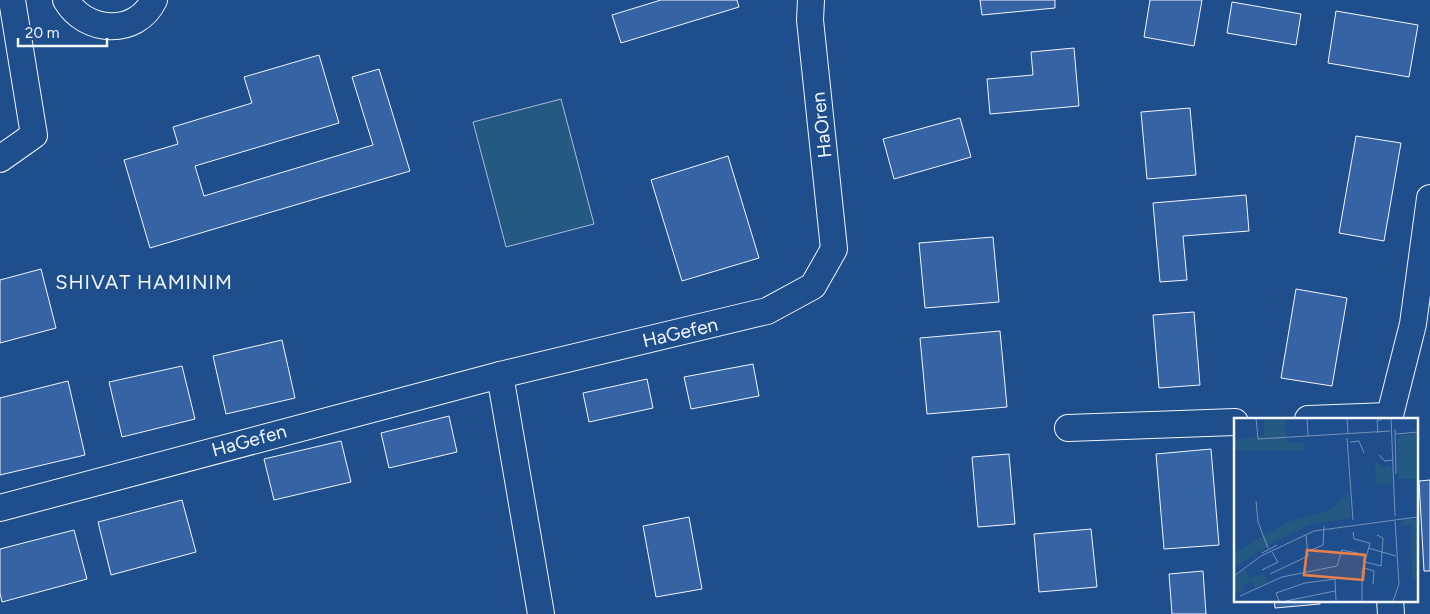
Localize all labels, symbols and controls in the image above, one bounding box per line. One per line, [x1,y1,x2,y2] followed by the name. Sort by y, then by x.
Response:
[18,15,106,47] scale bar
[25,24,59,42] text: 20 m
[807,91,836,159] street label: HaOren
[55,270,233,294] district label: SHIVAT HAMINIM
[640,313,720,352] street label: HaGefen
[1234,418,1418,602] inset map
[209,419,289,462] street label: HaGefen

